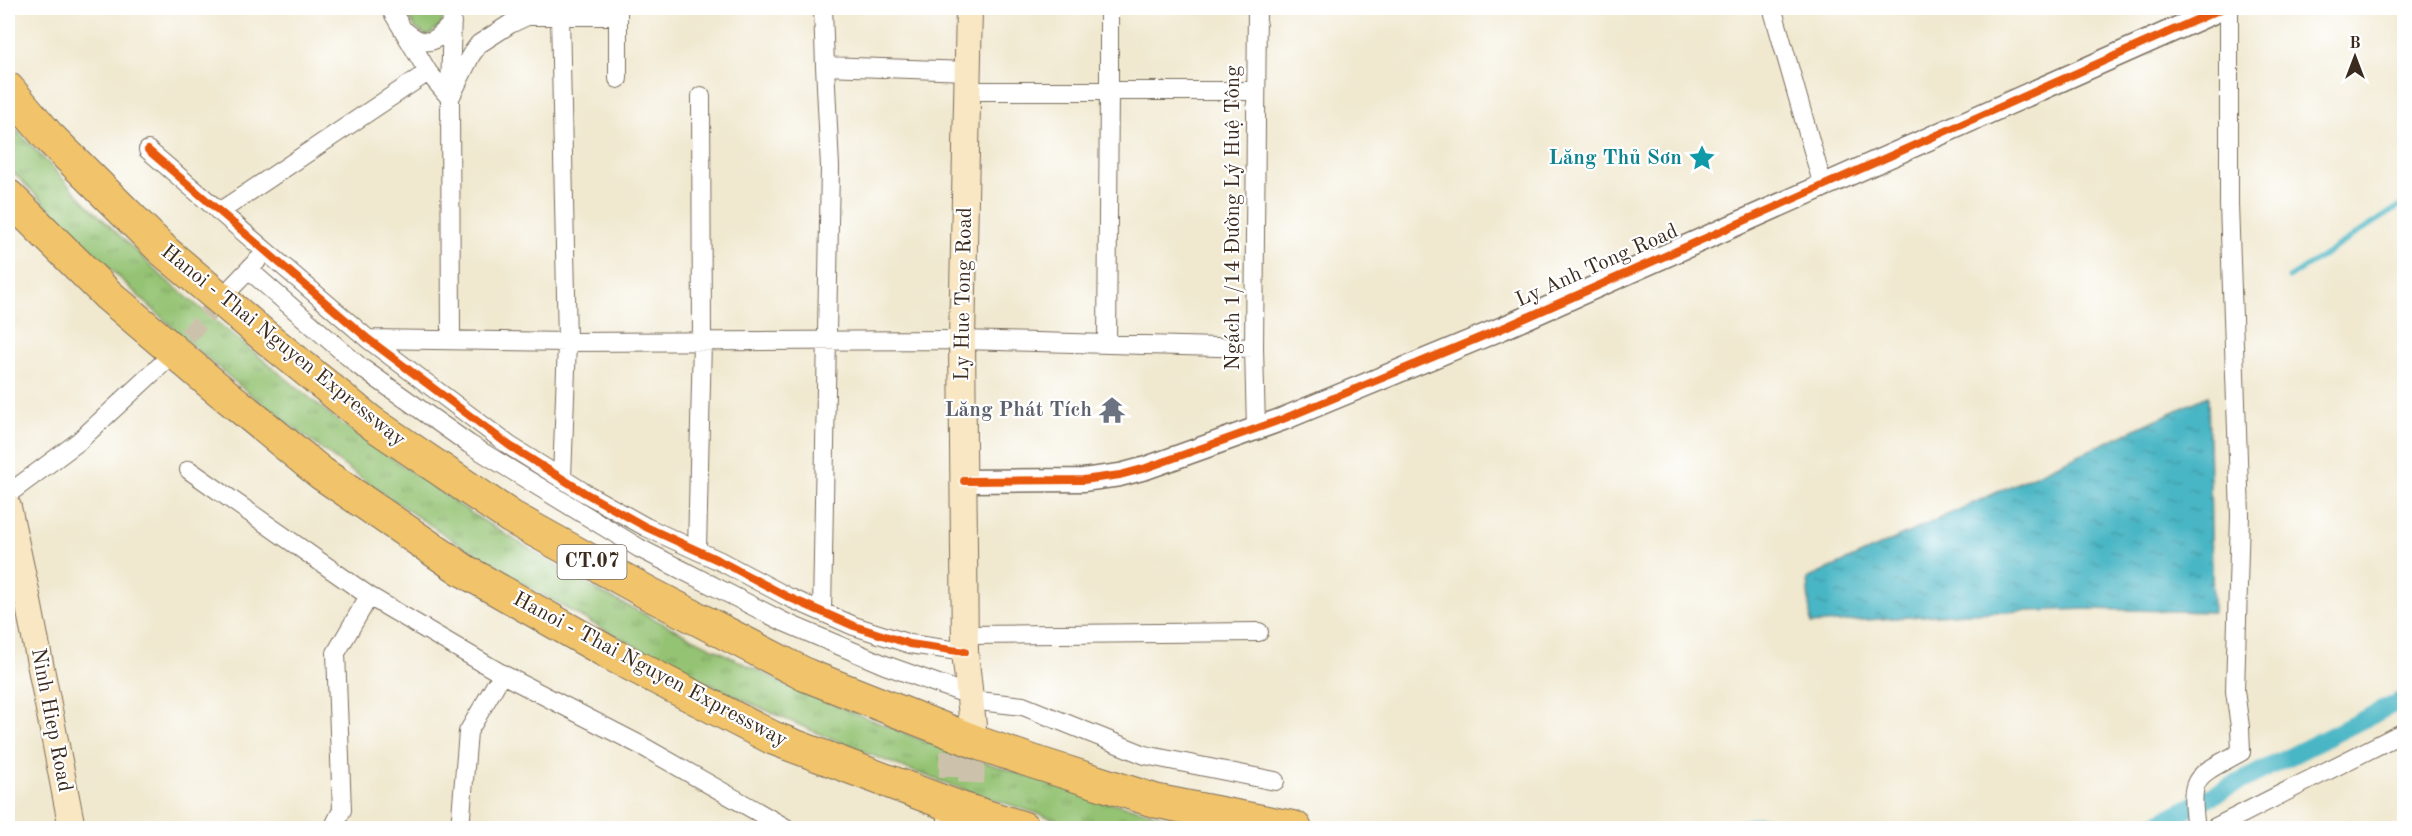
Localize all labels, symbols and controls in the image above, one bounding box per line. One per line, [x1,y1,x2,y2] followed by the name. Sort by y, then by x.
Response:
[2325,27,2385,87] north arrow
[2349,36,2361,52] text: B
[1223,65,1244,371] street label: Ngách 1/14 Đường Lý Huệ Tông
[1687,143,1717,173] place icon: Lăng Thủ Sơn
[1549,148,1682,169] place label: Lăng Thủ Sơn
[952,207,976,381] street label: Ly Hue Tong Road
[1513,221,1681,311] street label: Ly Anh Tong Road
[157,241,409,451] street label: Hanoi - Thai Nguyen Expressway
[1097,395,1127,425] temple icon: Lăng Phát Tích
[945,400,1092,421] place label: Lăng Phát Tích
[558,545,626,579] road number: CT.07
[509,589,791,751] street label: Hanoi - Thai Nguyen Expressway
[27,646,75,794] street label: Ninh Hiep Road

